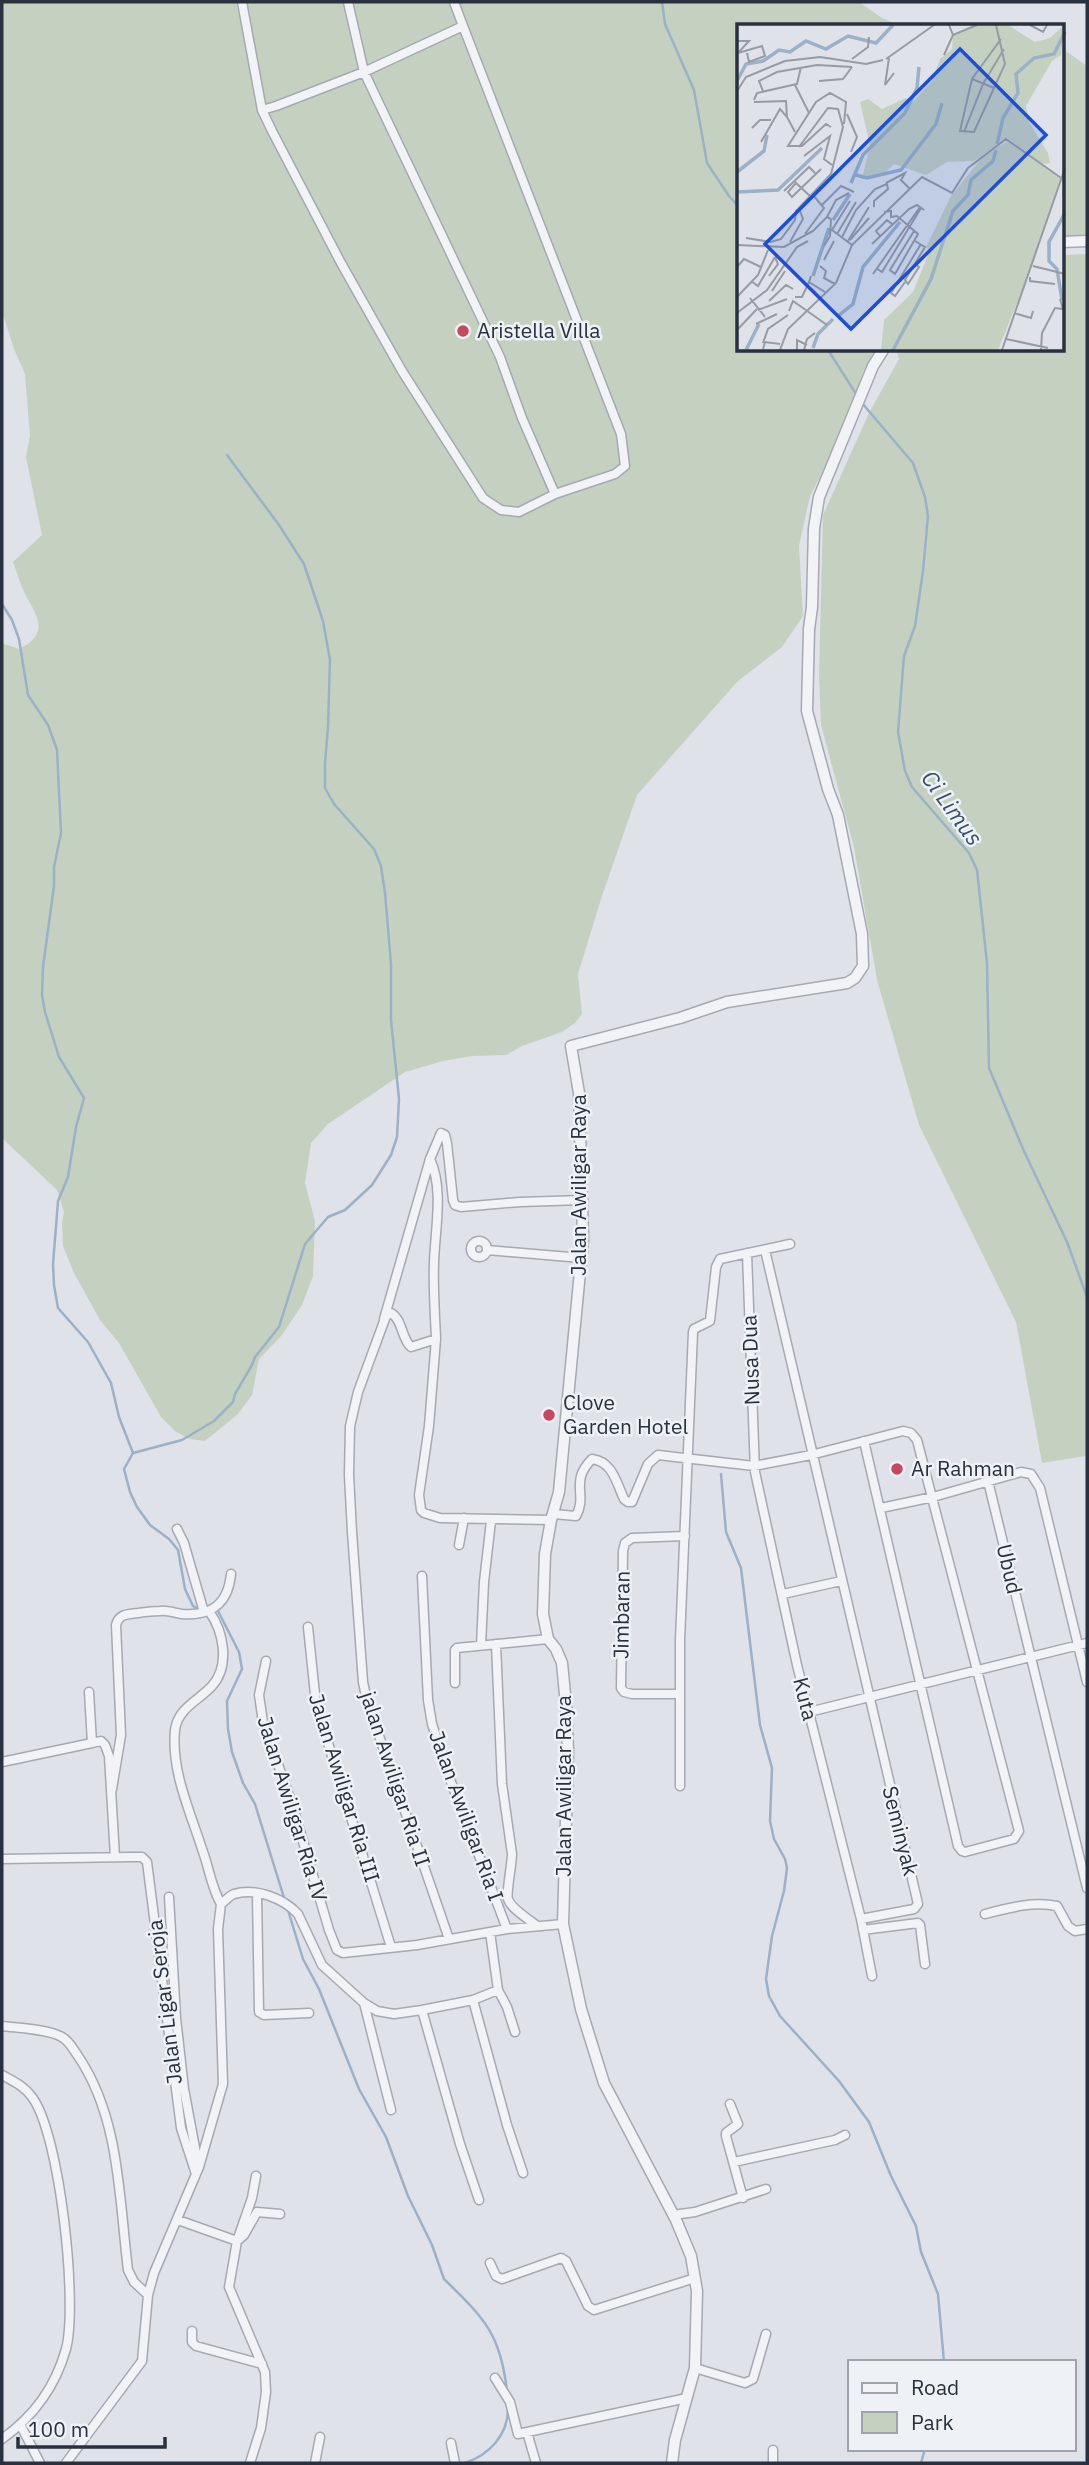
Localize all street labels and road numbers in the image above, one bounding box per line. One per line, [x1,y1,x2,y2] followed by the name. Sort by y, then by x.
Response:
[564,1094,592,1276] street label: Jalan Awiligar Raya
[734,1314,766,1406] street label: Nusa Dua
[991,1541,1029,1597] street label: Ubud
[606,1571,636,1659] street label: Jimbaran
[787,1674,825,1723] street label: Kuta
[354,1688,437,1870] street label: jalan Awiligar Ria II
[303,1690,387,1886] street label: Jalan Awiligar Ria III
[549,1695,577,1877] street label: Jalan Awiligar Raya
[251,1713,335,1905] street label: Jalan Awiligar Ria IV
[423,1727,511,1905] street label: Jalan Awiligar Ria I
[876,1783,926,1879] street label: Seminyak
[140,1918,188,2086] street label: Jalan Ligar Seroja

